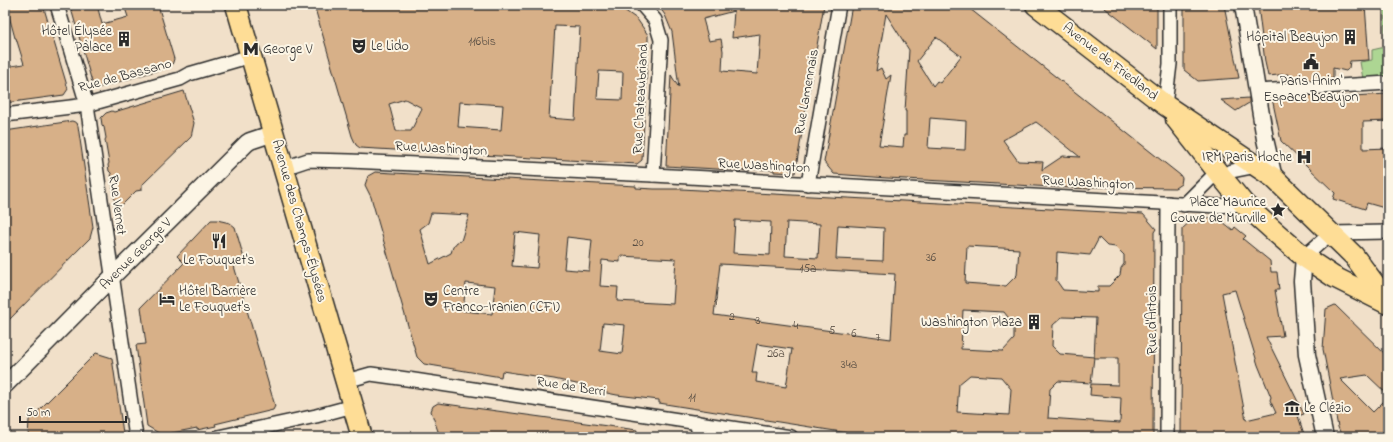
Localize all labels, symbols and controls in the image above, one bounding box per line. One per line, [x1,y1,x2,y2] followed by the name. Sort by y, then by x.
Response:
[1058,18,1163,106] street label: Avenue de Friedland
[41,21,113,58] place label: Hôtel Élysée Palace
[1246,27,1338,48] place label: Hôpital Beaujon
[1341,28,1359,46] building icon: Hôpital Beaujon
[115,30,133,48] building icon: Hôtel Élysée Palace
[468,33,496,51] house number: 116bis
[371,36,409,57] place label: Le Lido
[350,37,368,55] theatre icon: Le Lido
[263,39,313,61] place label: George V
[242,40,260,58] metro station icon: George V
[628,43,654,155] street label: Rue Chateaubriand
[789,48,825,136] street label: Rue Lamennais
[76,53,174,99] street label: Rue de Bassano
[1302,53,1320,71] public building icon: Paris Anim' Espace Beaujon
[1264,71,1359,108] place label: Paris Anim' Espace Beaujon
[394,136,488,163] street label: Rue Washington
[265,137,332,305] street label: Avenue des Champs-Élysées
[1202,147,1293,168] place label: IRM Paris Hoche
[1295,148,1313,166] hospital icon: IRM Paris Hoche
[717,153,811,180] street label: Rue Washington
[1041,170,1135,197] street label: Rue Washington
[102,174,132,237] street label: Rue Vernet
[1170,192,1267,229] place label: Place Maurice Couve de Murville
[1269,201,1287,219] place icon: Place Maurice Couve de Murville
[95,213,178,296] street label: Avenue George V
[210,232,228,250] restaurant icon: Le Fouquet's
[632,234,644,252] house number: 20
[926,249,937,267] house number: 36
[183,250,255,271] place label: Le Fouquet's
[799,260,817,278] house number: 15a
[179,281,257,318] place label: Hôtel Barrière Le Fouquet's
[442,281,560,318] place label: Centre Franco-Iranien (CFI)
[1142,285,1163,355] street label: Rue d'Artois
[158,290,176,308] hotel icon: Hôtel Barrière Le Fouquet's
[422,290,440,308] theatre icon: Centre Franco-Iranien (CFI)
[714,292,718,310] house number: 1
[729,308,735,326] house number: 2
[756,312,761,330] house number: 3
[921,312,1022,334] place label: Washington Plaza
[1025,313,1043,331] building icon: Washington Plaza
[794,317,799,335] house number: 4
[829,322,836,340] house number: 5
[851,325,857,343] house number: 6
[876,329,881,347] house number: 7
[767,345,785,363] house number: 26a
[841,356,857,374] house number: 34a
[535,371,607,403] street label: Rue de Berri
[688,389,696,407] house number: 11
[20,398,126,424] scale bar
[1304,398,1351,419] place label: Le Clézio
[1283,399,1301,417] museum icon: Le Clézio
[26,404,50,422] text: 50 m

